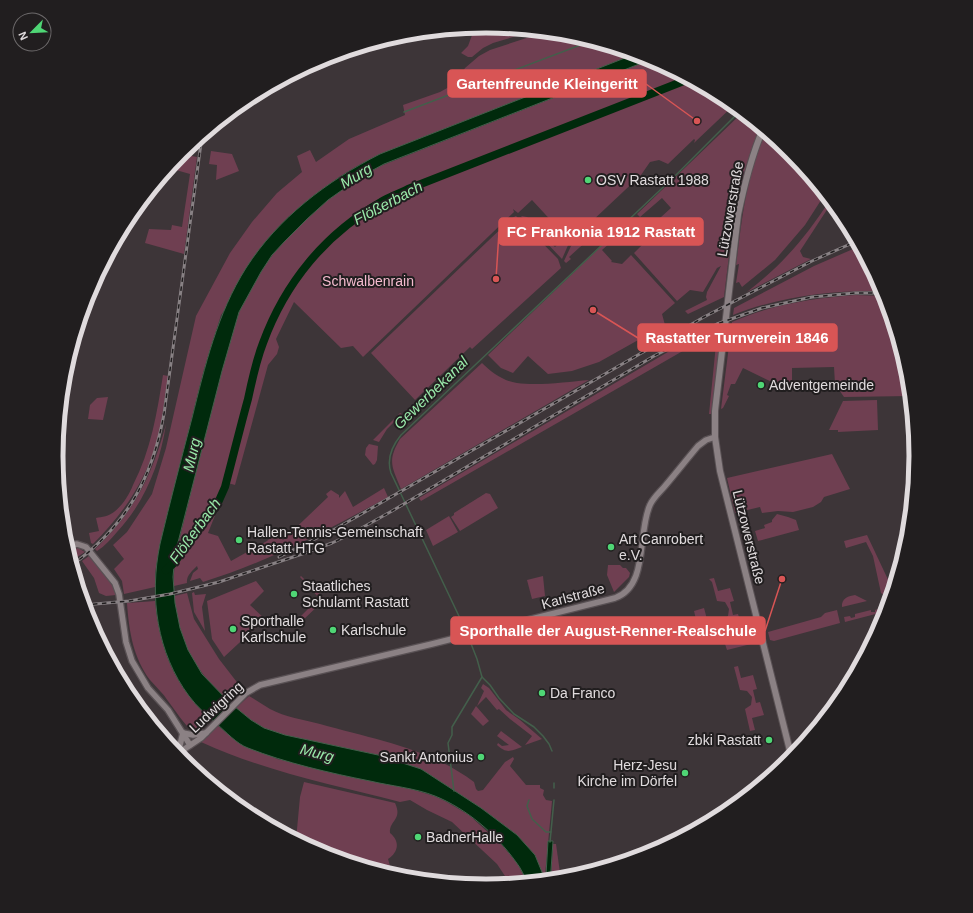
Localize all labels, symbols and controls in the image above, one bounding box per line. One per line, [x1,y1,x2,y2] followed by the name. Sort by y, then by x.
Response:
[12,12,52,52] north arrow
[16,30,30,42] text: N
[448,70,646,97] callout: Gartenfreunde Kleingeritt
[456,75,638,92] text: Gartenfreunde Kleingeritt
[337,159,375,192] water label: Murg
[714,160,746,258] street label: Lützowerstraße
[596,172,709,188] place label: OSV Rastatt 1988
[583,175,593,185] marker: OSV Rastatt 1988
[350,177,425,228] water label: Flößerbach
[499,218,703,245] callout: FC Frankonia 1912 Rastatt
[507,223,695,240] text: FC Frankonia 1912 Rastatt
[322,273,414,289] park label: Schwalbenrain
[638,324,837,351] callout: Rastatter Turnverein 1846
[645,329,829,346] text: Rastatter Turnverein 1846
[390,352,472,432] water label: Gewerbekanal
[769,377,874,393] place label: Adventgemeinde
[756,380,766,390] marker: Adventgemeinde
[179,436,204,473] water label: Murg
[730,488,768,586] street label: Lützowerstraße
[165,495,224,566] water label: Flößerbach
[247,524,423,556] place label: Hallen-Tennis-Gemeinschaft Rastatt HTG
[619,531,703,563] place label: Art Canrobert e.V.
[234,535,244,545] marker: Hallen-Tennis-Gemeinschaft Rastatt HTG
[606,542,616,552] marker: Art Canrobert e.V.
[302,578,409,610] place label: Staatliches Schulamt Rastatt
[540,580,606,612] street label: Karlstraße
[289,589,299,599] marker: Staatliches Schulamt Rastatt
[241,613,307,645] place label: Sporthalle Karlschule
[451,617,765,644] callout: Sporthalle der August-Renner-Realschule
[341,622,407,638] place label: Karlschule
[460,622,757,639] text: Sporthalle der August-Renner-Realschule
[228,624,238,634] marker: Sporthalle Karlschule
[328,625,338,635] marker: Karlschule
[186,678,246,736] street label: Ludwigring
[550,685,616,701] place label: Da Franco
[537,688,547,698] marker: Da Franco
[688,732,761,748] place label: zbki Rastatt
[764,735,774,745] marker: zbki Rastatt
[298,740,336,765] water label: Murg
[380,749,473,765] place label: Sankt Antonius
[476,752,486,762] marker: Sankt Antonius
[577,757,677,789] place label: Herz-Jesu Kirche im Dörfel
[680,768,690,778] marker: Herz-Jesu Kirche im Dörfel
[426,829,503,845] place label: BadnerHalle
[413,832,423,842] marker: BadnerHalle

